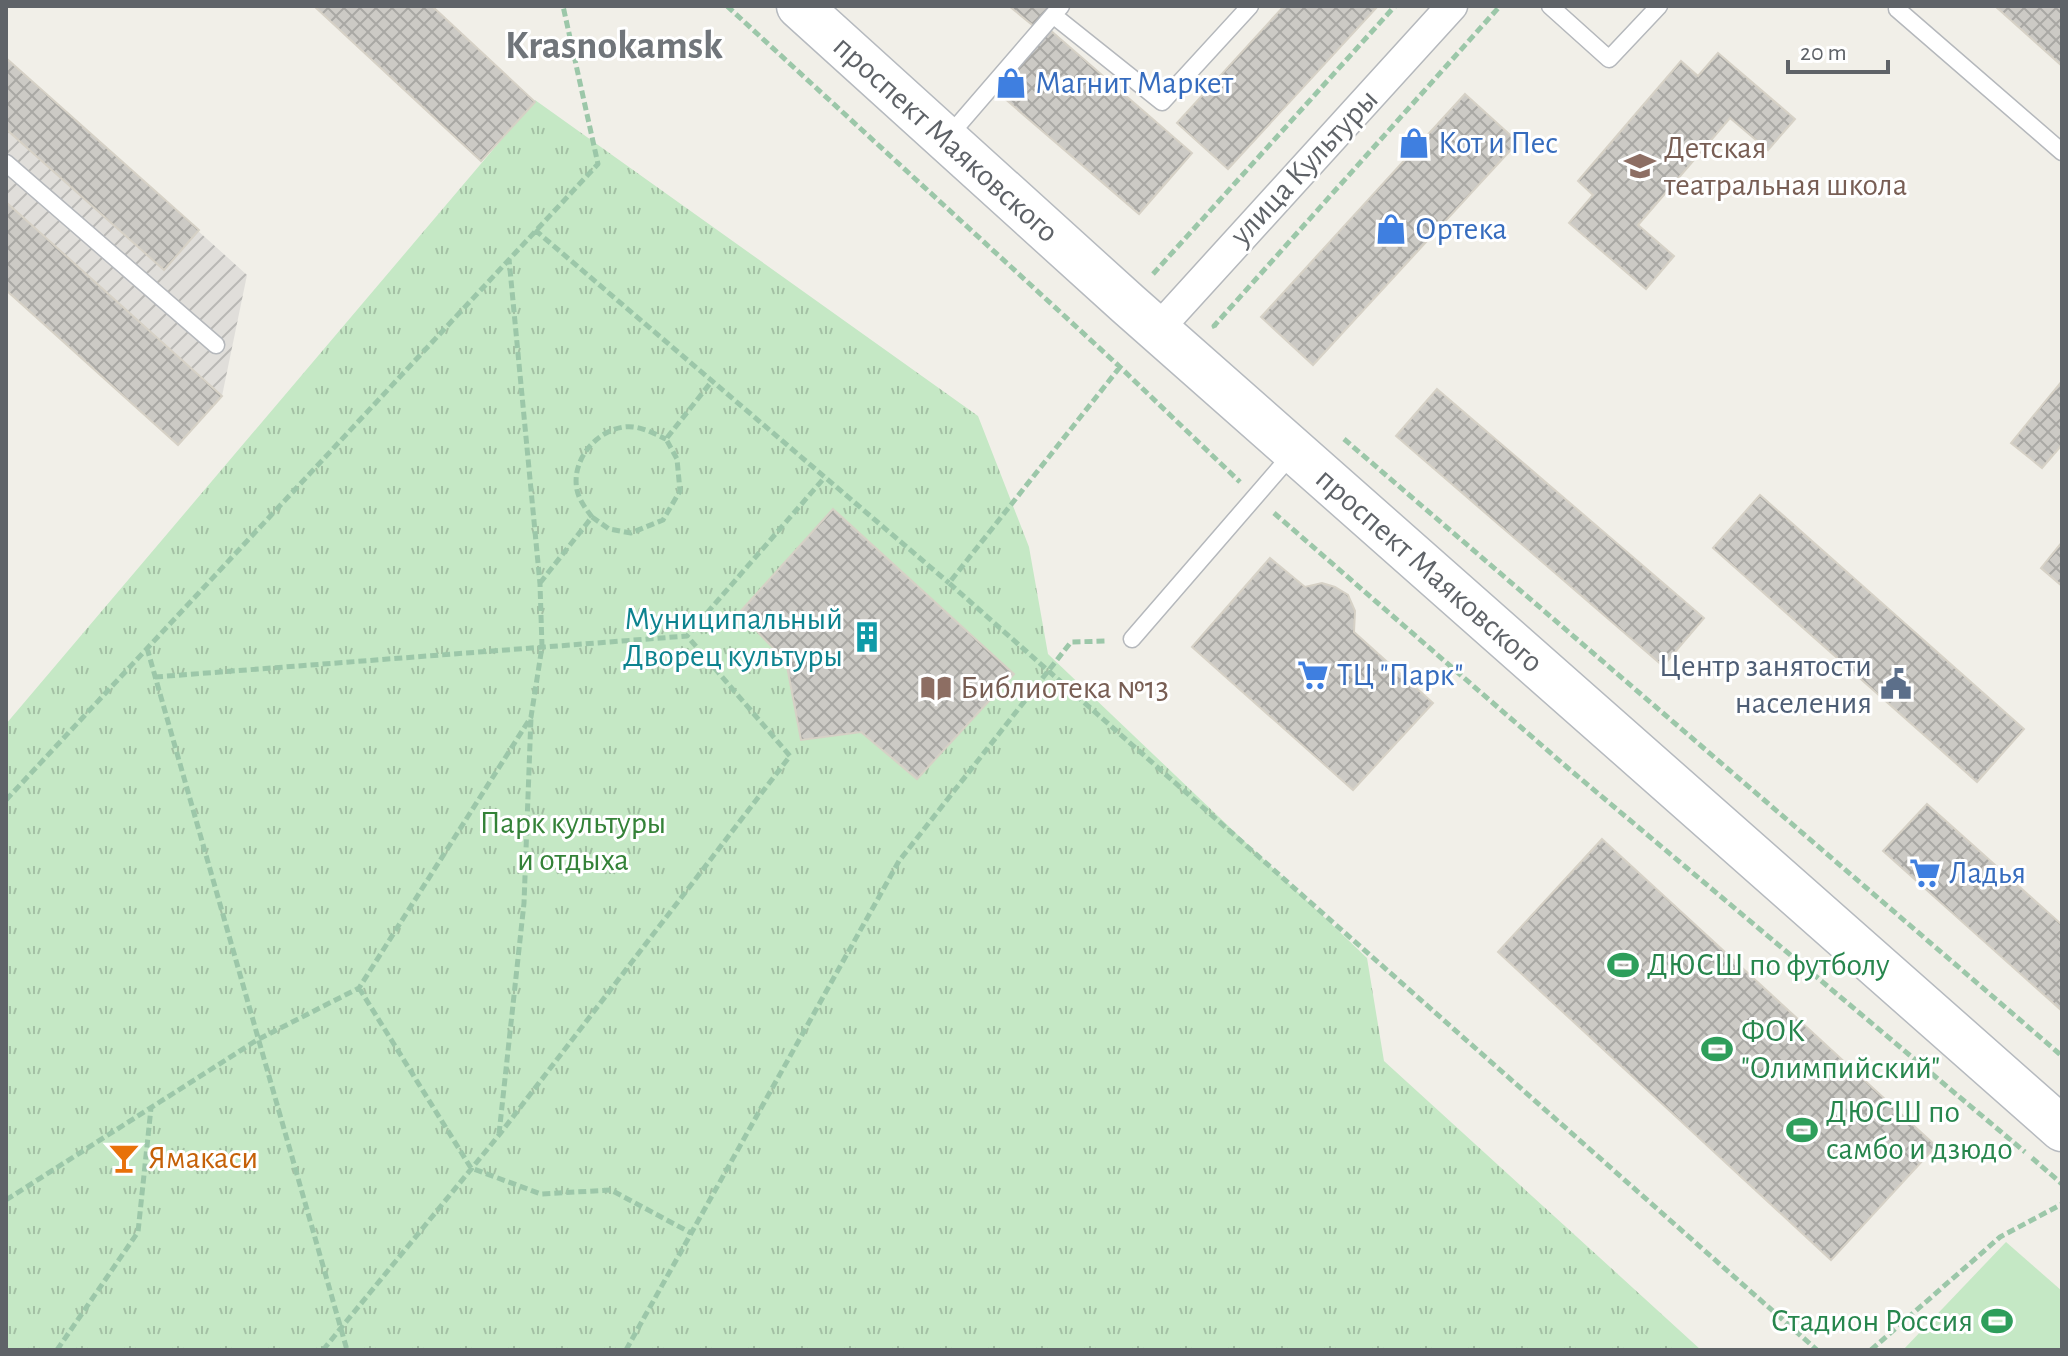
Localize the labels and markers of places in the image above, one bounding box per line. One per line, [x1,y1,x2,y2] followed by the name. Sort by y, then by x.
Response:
[994,66,1028,100] shop icon: Магнит Маркет
[1035,67,1234,99] place label: Магнит Маркет
[1397,126,1431,160] shop icon: Кот и Пес
[1438,127,1558,159] place label: Кот и Пес
[1663,132,1907,201] place label: Детская театральная школа
[1623,149,1657,183] school or university icon: Детская театральная школа
[1374,212,1408,246] shop icon: Ортека
[1415,213,1507,245] place label: Ортека
[623,603,843,672] place label: Муниципальный Дворец культуры
[850,620,884,654] building icon: Муниципальный Дворец культуры
[1659,650,1872,719] place label: Центр занятости населения
[1296,658,1330,692] supermarket icon: ТЦ "Парк"
[1337,659,1463,691] place label: ТЦ "Парк"
[1879,667,1913,701] public building icon: Центр занятости населения
[919,671,953,705] library icon: Библиотека №13
[960,672,1169,704] place label: Библиотека №13
[1908,856,1942,890] supermarket icon: Ладья
[1949,857,2026,889] place label: Ладья
[1606,948,1640,982] sports icon: ДЮСШ по футболу
[1647,949,1890,981] place label: ДЮСШ по футболу
[1741,1015,1940,1084] place label: ФОК "Олимпийский"
[1700,1032,1734,1066] sports icon: ФОК "Олимпийский"
[1826,1096,2013,1165] place label: ДЮСШ по самбо и дзюдо
[1785,1113,1819,1147] sports icon: ДЮСШ по самбо и дзюдо
[107,1141,141,1175] bar icon: Ямакаси
[148,1142,258,1174] place label: Ямакаси
[1980,1304,2014,1338] sports icon: Стадион Россия
[1771,1305,1973,1337] place label: Стадион Россия

